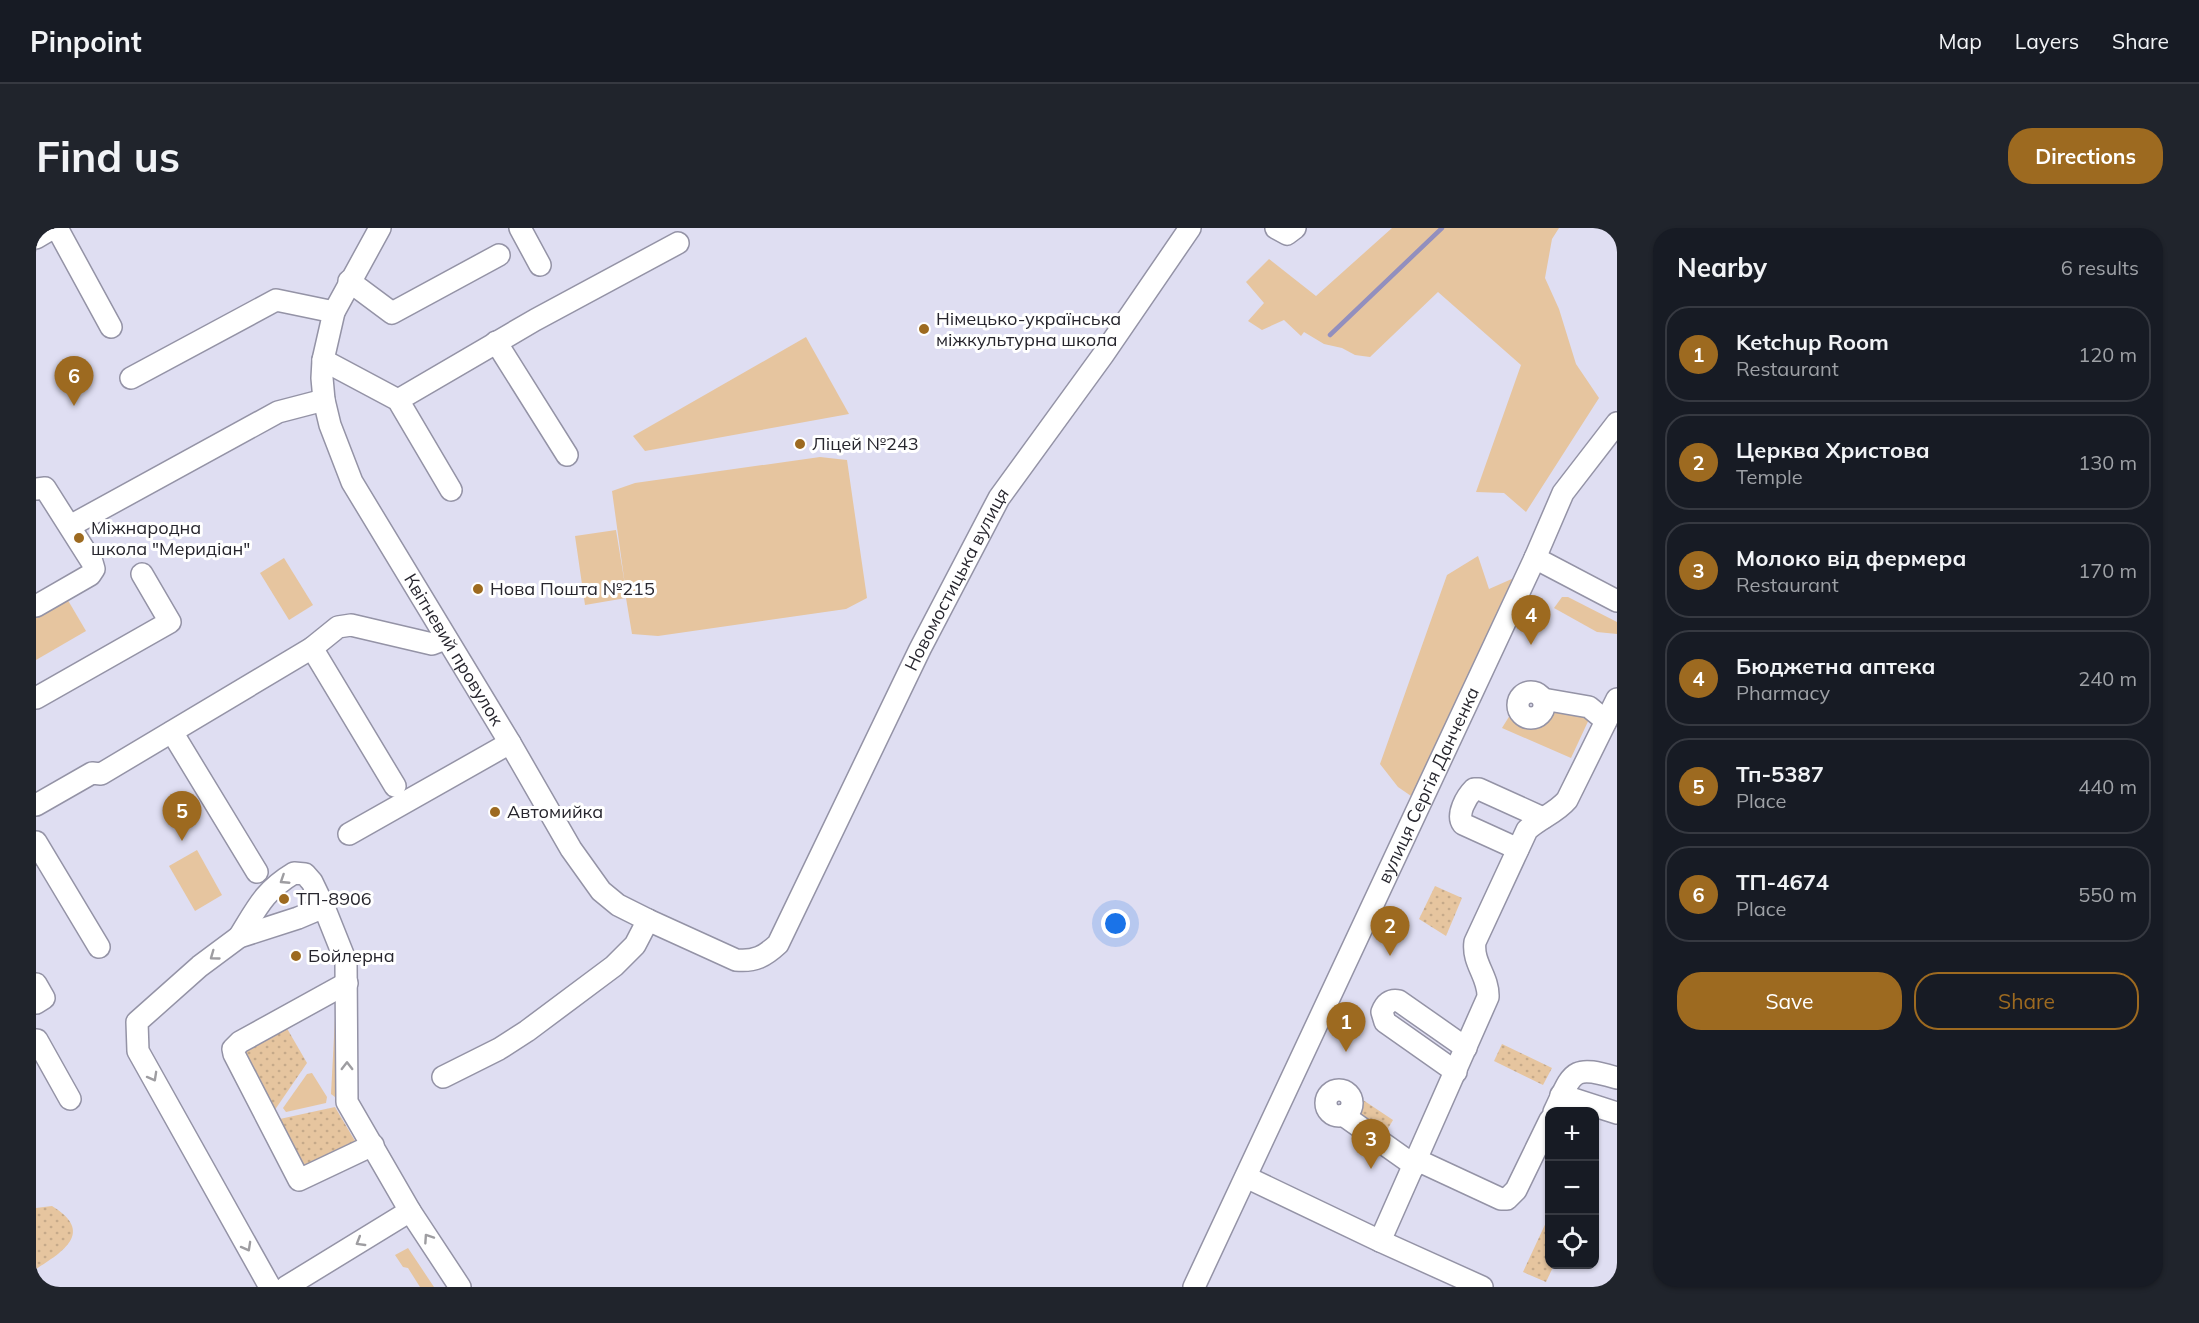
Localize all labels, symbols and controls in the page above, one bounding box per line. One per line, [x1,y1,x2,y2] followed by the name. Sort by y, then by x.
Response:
[30,24,142,59] text: Pinpoint
[1939,28,1982,54] text: Map
[2015,28,2079,54] text: Layers
[2112,28,2169,54] text: Share
[2008,128,2163,184] button: Directions
[36,130,180,183] text: Find us
[1677,251,1767,284] text: Nearby
[2061,255,2139,280] text: 6 results
[936,307,1121,351] place label: Німецько-українська міжкультурна школа
[917,322,931,336] marker: Німецько-українська міжкультурна школа
[1736,328,1889,356] text: Ketchup Room
[1693,342,1705,367] text: 1
[2078,342,2137,367] text: 120 m
[54,356,93,406] pin: 6
[1736,356,1839,381] text: Restaurant
[812,432,919,455] place label: Ліцей №243
[1736,436,1930,464] text: Церква Христова
[793,437,807,451] marker: Ліцей №243
[1693,450,1705,475] text: 2
[2078,450,2137,475] text: 130 m
[1736,464,1803,489] text: Temple
[899,483,1014,674] street label: Новомостицька вулиця
[91,516,250,560] place label: Міжнародна школа "Меридіан"
[72,531,86,545] marker: Міжнародна школа "Меридіан"
[1736,544,1966,572] text: Молоко від фермера
[1693,558,1705,583] text: 3
[2078,558,2137,583] text: 170 m
[399,569,509,730] street label: Квітневий провулок
[1736,572,1839,597] text: Restaurant
[490,577,655,600] place label: Нова Пошта №215
[471,582,485,596] marker: Нова Пошта №215
[1512,596,1550,645] pin: 4
[1736,652,1936,680] text: Бюджетна аптека
[1693,666,1705,691] text: 4
[2078,666,2137,691] text: 240 m
[1736,680,1830,705] text: Pharmacy
[1373,683,1484,887] street label: вулиця Сергія Данченка
[1736,760,1824,788] text: Тп-5387
[1693,774,1705,799] text: 5
[2078,774,2137,799] text: 440 m
[1736,788,1786,813] text: Place
[162,792,202,841] pin: 5
[507,800,603,823] place label: Автомийка
[488,805,502,819] marker: Автомийка
[1736,868,1829,896] text: ТП-4674
[280,872,290,884] one-way arrow
[1693,882,1705,907] text: 6
[2078,882,2137,907] text: 550 m
[296,887,372,910] place label: ТП-8906
[277,892,291,906] marker: ТП-8906
[1736,896,1786,921] text: Place
[1370,906,1410,956] pin: 2
[1101,909,1130,938] your location
[308,944,395,967] place label: Бойлерна
[209,949,220,960] one-way arrow
[289,949,303,963] marker: Бойлерна
[1677,972,1902,1030] button: Save
[1914,972,2139,1030] button: Share
[1326,1002,1366,1052] pin: 1
[341,1061,353,1070] one-way arrow
[146,1070,157,1081] one-way arrow
[1545,1107,1599,1269] map controls
[1545,1107,1599,1161] button: +
[1352,1120,1390,1169] pin: 3
[1545,1161,1599,1215] button: −
[1545,1215,1599,1269] button: locate
[356,1234,366,1246] one-way arrow
[424,1234,435,1245] one-way arrow
[240,1241,251,1251] one-way arrow

